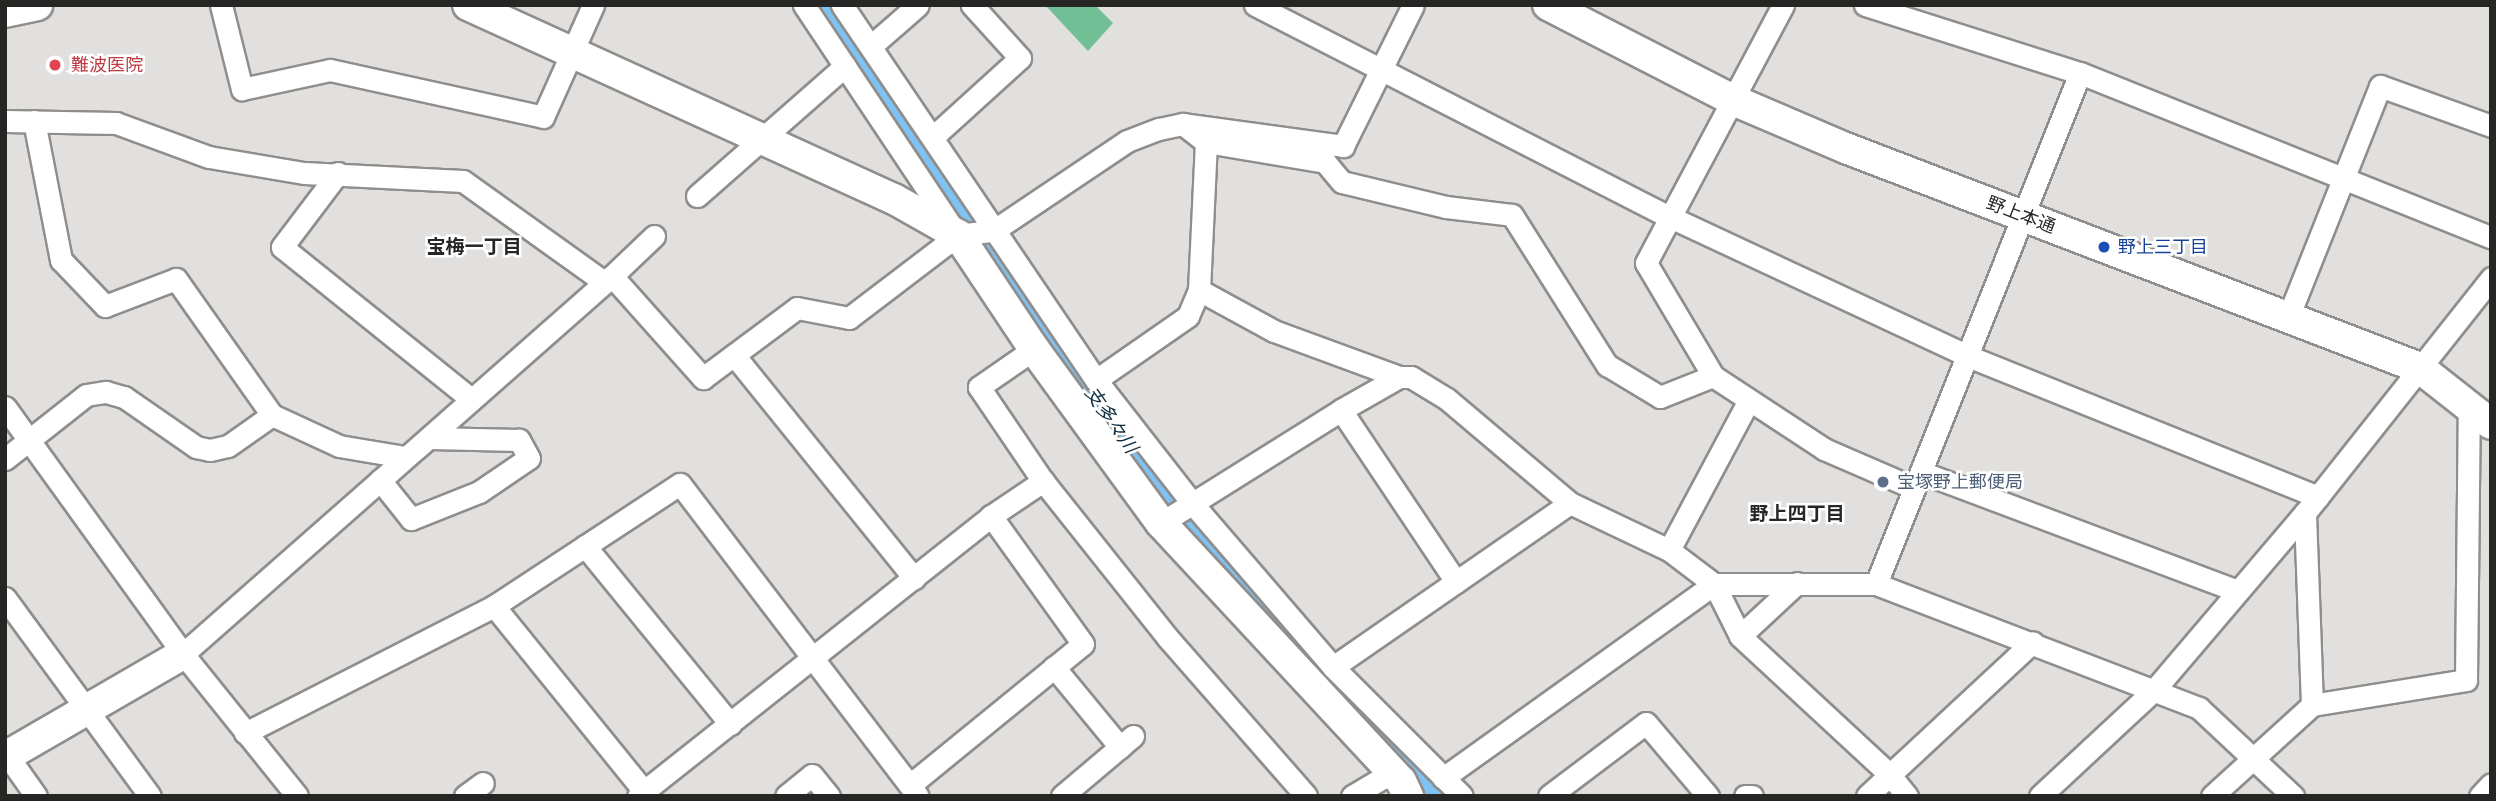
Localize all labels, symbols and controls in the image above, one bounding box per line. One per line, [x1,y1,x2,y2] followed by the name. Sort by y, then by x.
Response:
[71,54,143,76] place label: 難波医院
[45,55,65,75] marker: 難波医院
[1984,192,2058,238] street label: 野上本通
[427,236,521,258] district label: 宝梅一丁目
[2118,236,2208,258] place label: 野上三丁目
[2096,239,2112,255] marker: 野上三丁目
[1080,382,1142,458] water label: 支多々川
[1897,471,2023,493] place label: 宝塚野上郵便局
[1875,474,1891,490] marker: 宝塚野上郵便局
[1750,503,1844,525] district label: 野上四丁目

